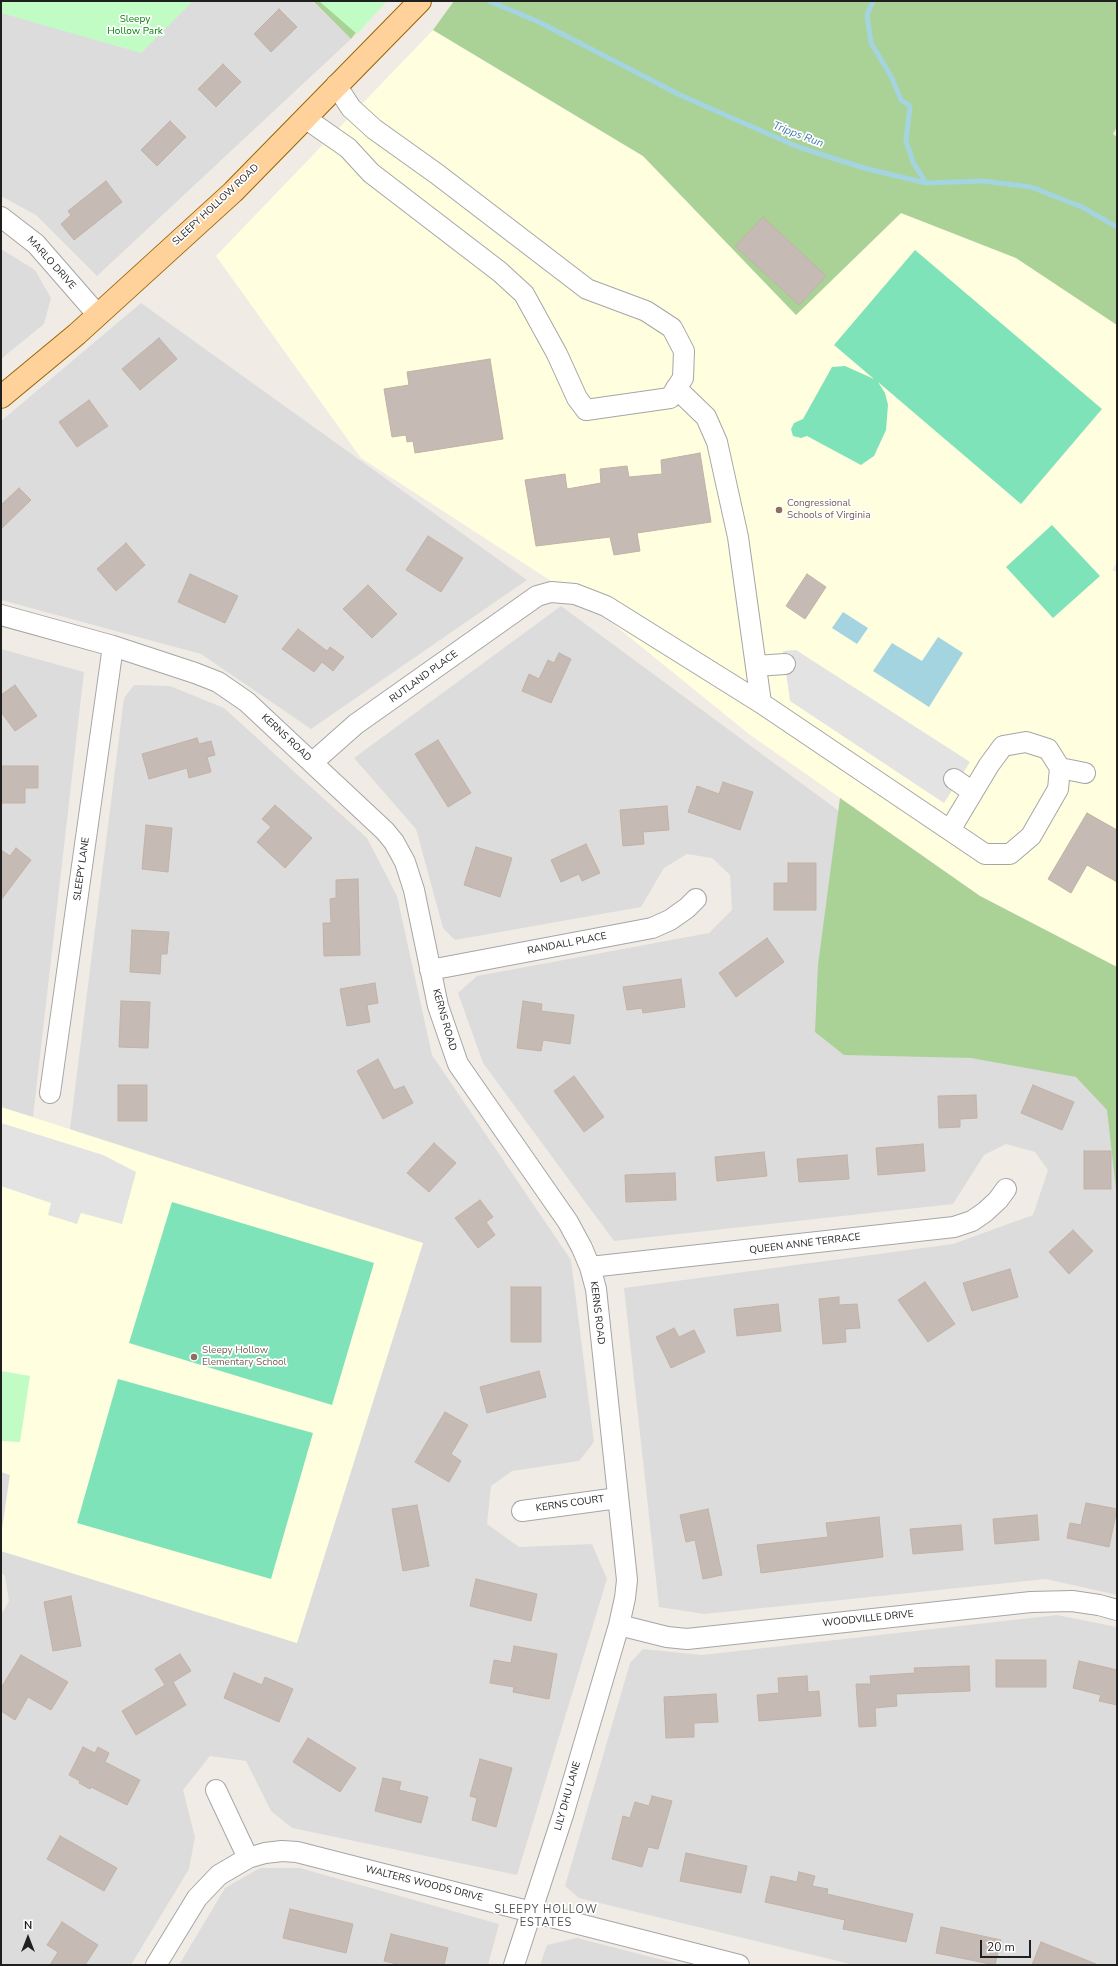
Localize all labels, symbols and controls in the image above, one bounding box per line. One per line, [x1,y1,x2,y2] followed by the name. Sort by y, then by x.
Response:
[107,14,163,38] park label: Sleepy Hollow Park
[771,119,825,151] water label: Tripps Run
[170,162,262,248] street label: SLEEPY HOLLOW ROAD
[24,234,78,292] street label: MARLO DRIVE
[787,498,870,522] place label: Congressional Schools of Virginia
[774,505,784,515] marker: Congressional Schools of Virginia
[388,648,460,706] street label: RUTLAND PLACE
[259,712,313,764] street label: KERNS ROAD
[72,837,92,901] street label: SLEEPY LANE
[526,930,608,958] street label: RANDALL PLACE
[429,988,459,1052] street label: KERNS ROAD
[749,1231,861,1257] street label: QUEEN ANNE TERRACE
[587,1281,607,1345] street label: KERNS ROAD
[202,1345,287,1368] place label: Sleepy Hollow Elementary School
[189,1352,199,1362] marker: Sleepy Hollow Elementary School
[535,1493,605,1515] street label: KERNS COURT
[822,1608,914,1630] street label: WOODVILLE DRIVE
[552,1760,584,1832] street label: LILY DHU LANE
[364,1864,484,1904] street label: WALTERS WOODS DRIVE
[494,1903,598,1929] district label: SLEEPY HOLLOW ESTATES
[8,1918,48,1958] north arrow
[24,1918,32,1933] text: N
[982,1932,1033,1958] scale bar
[987,1939,1015,1955] text: 20 m

